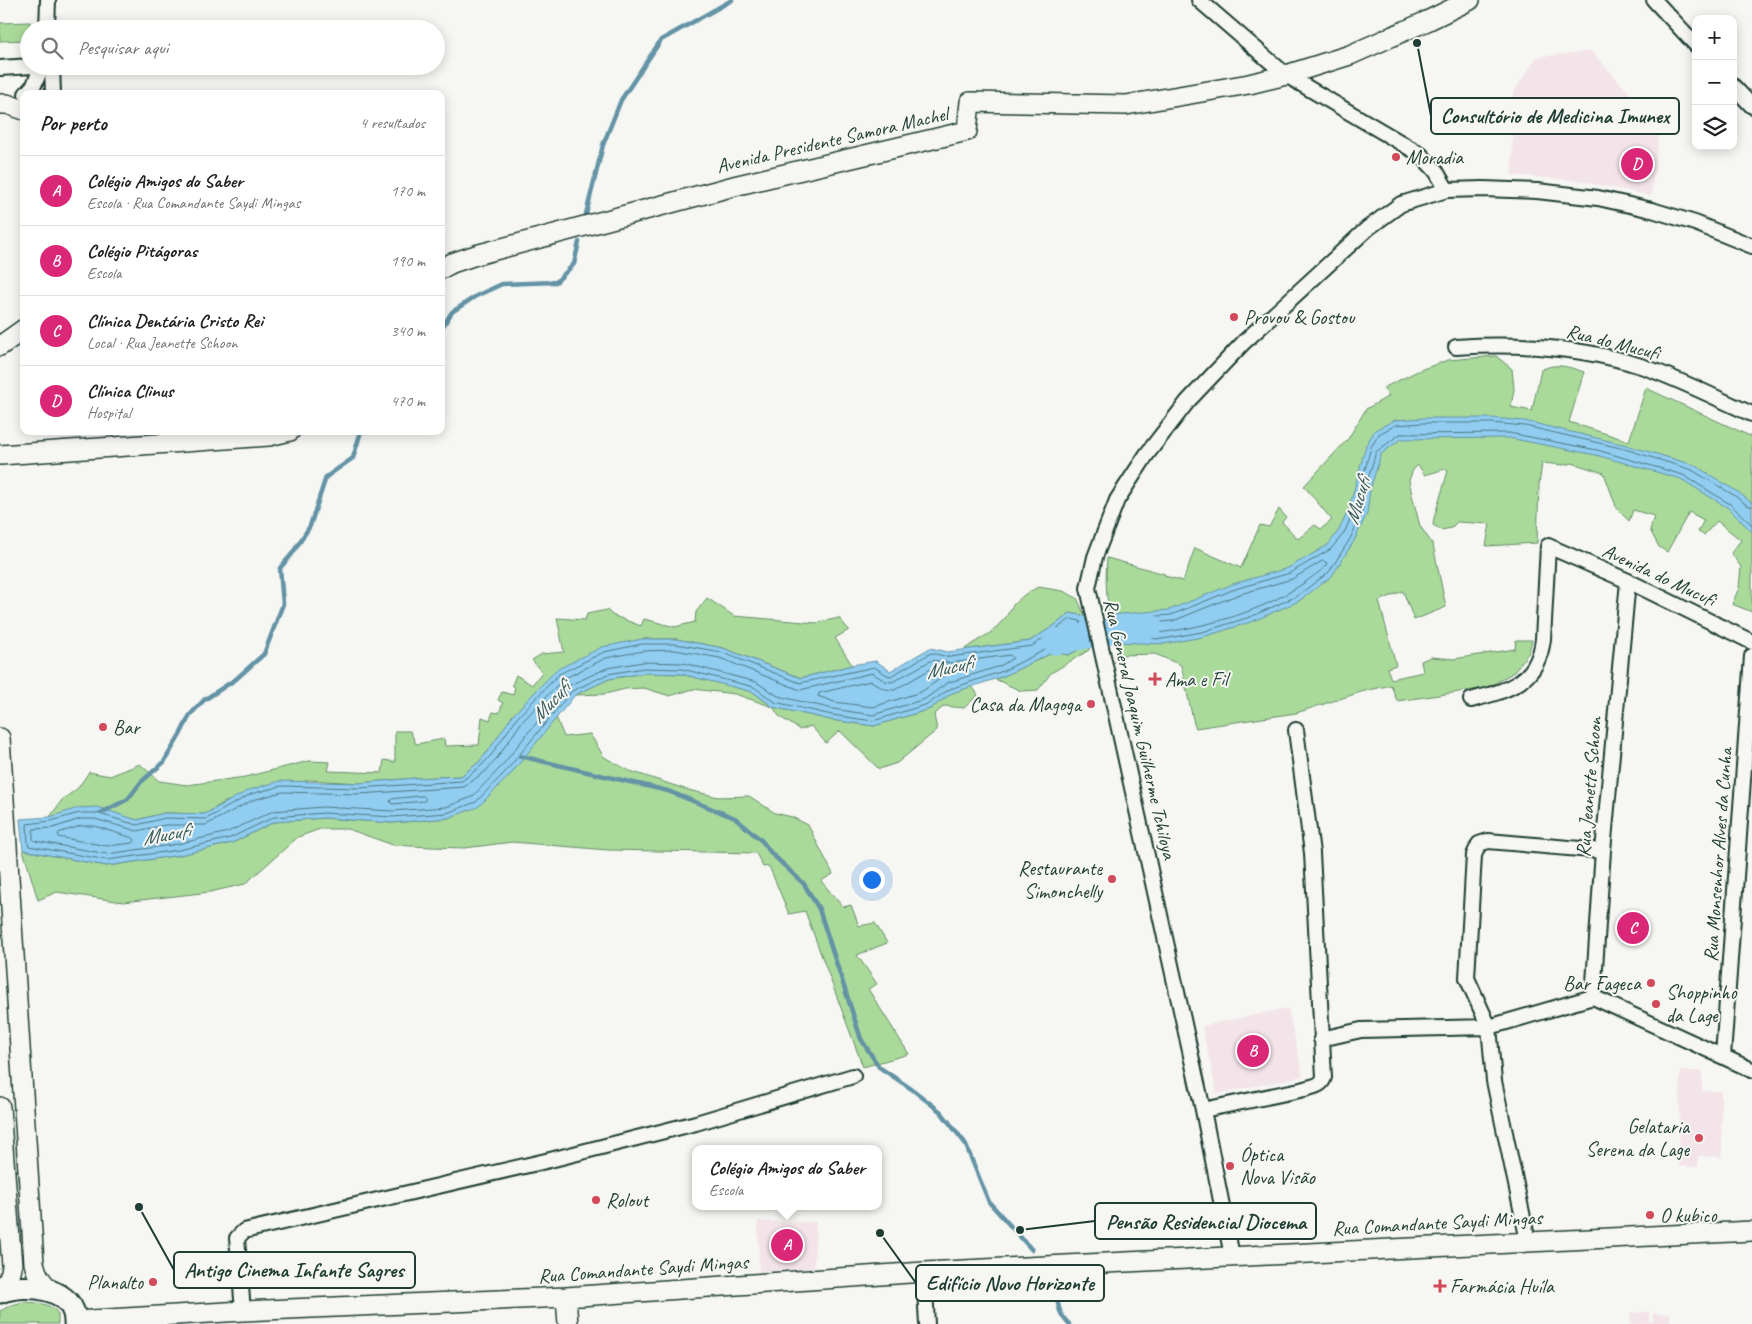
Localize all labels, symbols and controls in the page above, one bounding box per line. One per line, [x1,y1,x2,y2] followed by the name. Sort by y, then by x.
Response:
[1692,15,1737,150] map controls
[1692,15,1737,60] button: +
[20,20,445,75] search box
[38,34,66,62] icon: search
[78,36,168,60] text: Pesquisar aqui
[1692,60,1737,105] button: −
[1431,98,1679,134] callout: Consultório de Medicina Imunex
[714,100,954,179] street label: Avenida Presidente Samora Machel
[1441,103,1671,129] text: Consultório de Medicina Imunex
[1692,105,1737,150] button: layers
[40,110,107,136] text: Por perto
[360,113,425,133] text: 4 resultados
[1406,145,1464,170] place label: Moradia
[1621,145,1653,183] pin: D
[1390,151,1402,163] marker: Moradia
[87,169,243,193] text: Colégio Amigos do Saber
[52,181,60,201] text: A
[391,181,425,201] text: 170 m
[87,193,300,213] text: Escola · Rua Comandante Saydi Mingas
[87,239,197,263] text: Colégio Pitágoras
[52,251,60,271] text: B
[391,251,425,271] text: 190 m
[87,263,121,283] text: Escola
[1244,305,1356,330] place label: Provou & Gostou
[87,309,263,333] text: Clínica Dentária Cristo Rei
[1228,311,1240,323] marker: Provou & Gostou
[1564,318,1664,366] street label: Rua do Mucufi
[52,321,60,341] text: C
[391,321,425,341] text: 340 m
[87,333,237,353] text: Local · Rua Jeanette Schoon
[87,379,173,403] text: Clínica Clinus
[51,391,61,411] text: D
[391,391,425,411] text: 470 m
[87,403,131,423] text: Hospital
[1338,470,1377,527] water label: Mucufi
[1598,538,1721,613] street label: Avenida do Mucufi
[1098,596,1182,863] street label: Rua General Joaquim Guilherme Tchiloya
[923,648,979,685] water label: Mucufi
[1165,667,1231,692] place label: Ama e Fil
[524,672,578,728] water label: Mucufi
[1149,673,1161,685] marker: Ama e Fil
[970,692,1083,717] place label: Casa da Magoga
[1085,698,1097,710] marker: Casa da Magoga
[113,715,141,740] place label: Bar
[1570,715,1608,858] street label: Rua Jeanette Schoon
[97,721,109,733] marker: Bar
[1698,745,1738,963] street label: Rua Monsenhor Alves da Cunha
[140,816,196,851] water label: Mucufi
[1018,856,1104,904] place label: Restaurante Simonchelly
[859,867,885,893] your location
[1106,873,1118,885] marker: Restaurante Simonchelly
[1617,909,1649,947] pin: C
[1563,971,1642,996] place label: Bar Fageca
[1645,977,1657,989] marker: Bar Fageca
[1666,980,1737,1028] place label: Shoppinho da Lage
[1650,998,1662,1010] marker: Shoppinho da Lage
[1237,1032,1269,1070] pin: B
[1586,1114,1691,1162] place label: Gelataria Serena da Lage
[1693,1132,1705,1144] marker: Gelataria Serena da Lage
[1240,1142,1316,1190] place label: Óptica Nova Visão
[692,1145,882,1210] popup
[709,1156,865,1180] text: Colégio Amigos do Saber
[1224,1160,1236,1172] marker: Óptica Nova Visão
[709,1180,743,1200] text: Escola
[606,1188,650,1213] place label: Rolout
[590,1194,602,1206] marker: Rolout
[1095,1203,1316,1239] callout: Pensão Residencial Diocema
[1660,1203,1718,1228] place label: O kubico
[1331,1205,1545,1241] street label: Rua Comandante Saydi Mingas
[1106,1209,1308,1235] text: Pensão Residencial Diocema
[1644,1209,1656,1221] marker: O kubico
[771,1226,803,1264] pin: A
[537,1249,751,1289] street label: Rua Comandante Saydi Mingas
[174,1252,415,1288] callout: Antigo Cinema Infante Sagres
[184,1257,406,1283] text: Antigo Cinema Infante Sagres
[916,1265,1104,1301] callout: Edifício Novo Horizonte
[87,1270,144,1295] place label: Planalto
[926,1270,1096,1296] text: Edifício Novo Horizonte
[1450,1274,1555,1299] place label: Farmácia Huíla
[147,1276,159,1288] marker: Planalto
[1434,1280,1446,1292] marker: Farmácia Huíla

